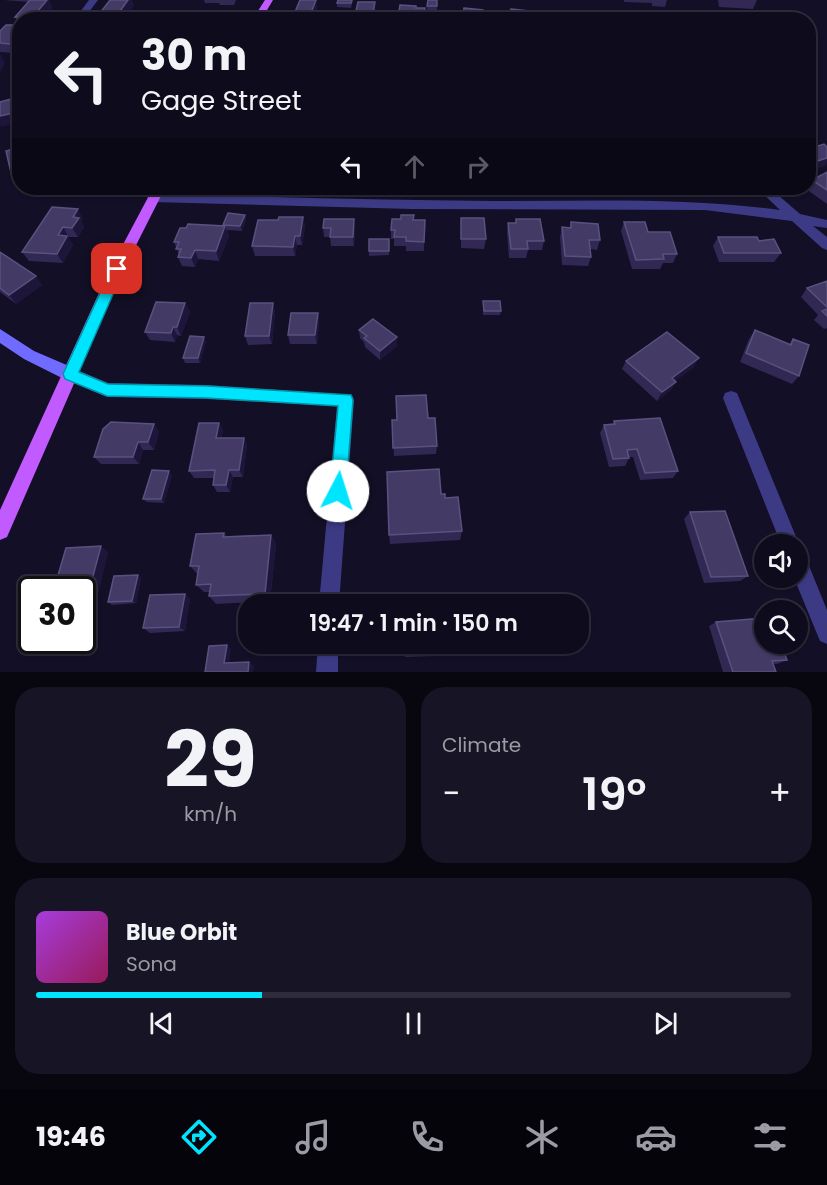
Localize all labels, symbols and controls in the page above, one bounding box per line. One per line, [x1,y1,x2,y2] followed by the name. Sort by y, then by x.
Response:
[141,26,247,85] text: 30 m
[42,36,120,114] icon: left
[141,82,302,119] text: Gage Street
[335,150,368,183] icon: left
[398,150,431,183] icon: ahead
[461,150,494,183] icon: right
[91,243,142,294] pin
[100,252,133,285] icon: arrive
[306,459,370,523] position arrow
[754,534,808,654] map controls
[754,534,808,588] button: sound
[18,576,96,654] speed limit sign: 30
[754,600,808,654] button: search
[309,608,518,639] text: 19:47 · 1 min · 150 m
[164,705,257,814] text: 29
[442,731,521,759] text: Climate
[582,763,647,826] text: 19°
[442,770,460,817] text: −
[768,770,791,817] text: +
[184,800,237,828] text: km/h
[126,917,237,948] text: Blue Orbit
[126,950,177,978] text: Sona
[145,1007,178,1040] icon: previous
[397,1007,430,1040] icon: pause
[649,1007,682,1040] icon: next
[178,1116,220,1158] icon: directions
[292,1116,334,1158] icon: music
[406,1116,448,1158] icon: phone
[521,1116,563,1158] icon: climate
[635,1116,677,1158] icon: car
[749,1116,791,1158] icon: filters
[36,1118,106,1155] text: 19:46

